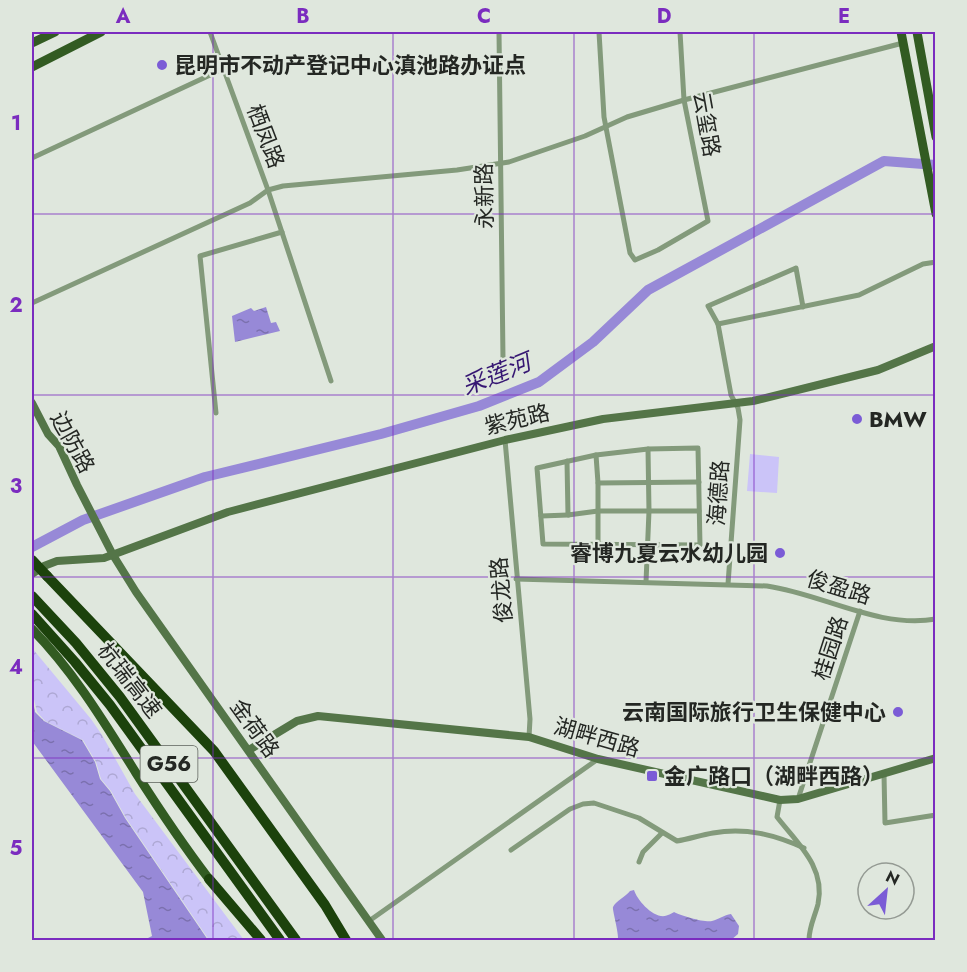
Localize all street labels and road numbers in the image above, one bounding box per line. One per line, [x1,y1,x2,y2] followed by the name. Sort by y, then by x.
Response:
[686,89,728,159] street label: 云玺路
[239,99,293,173] street label: 栖凤路
[467,163,501,229] street label: 永新路
[481,396,553,442] street label: 紫苑路
[43,405,103,479] street label: 边防路
[700,459,736,527] street label: 海德路
[482,556,520,624] street label: 俊龙路
[803,562,875,612] street label: 俊盈路
[805,612,855,684] street label: 桂园路
[90,635,170,725] street label: 杭瑞高速
[223,692,287,764] street label: 金荷路
[550,709,644,765] street label: 湖畔西路
[140,746,198,782] road number: G56

